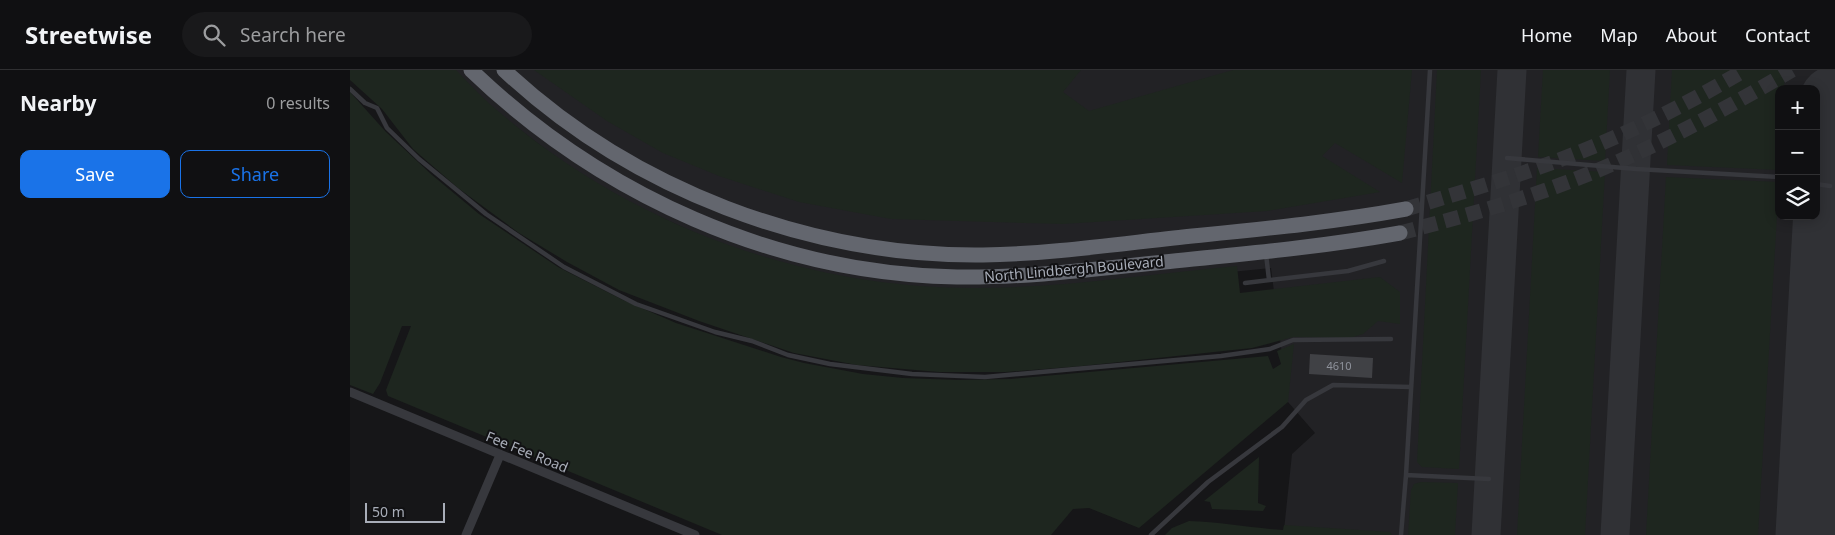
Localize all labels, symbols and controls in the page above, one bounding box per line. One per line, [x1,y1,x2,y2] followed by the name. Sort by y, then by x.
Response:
[182,12,532,57] search box
[25,18,152,51] text: Streetwise
[200,21,228,49] icon: search
[240,22,346,48] text: Search here
[1521,23,1572,47] text: Home
[1600,23,1638,47] text: Map
[1666,23,1717,47] text: About
[1745,23,1810,47] text: Contact
[1775,85,1820,220] map controls
[1775,85,1820,130] button: +
[20,89,96,117] text: Nearby
[266,92,330,114] text: 0 results
[1775,130,1820,175] button: −
[20,150,170,198] button: Save
[180,150,330,198] button: Share
[1775,175,1820,220] button: layers
[983,251,1164,286] street label: North Lindbergh Boulevard
[1326,358,1352,373] house number: 4610
[483,426,571,477] street label: Fee Fee Road
[365,500,445,523] scale bar
[372,502,405,521] text: 50 m

